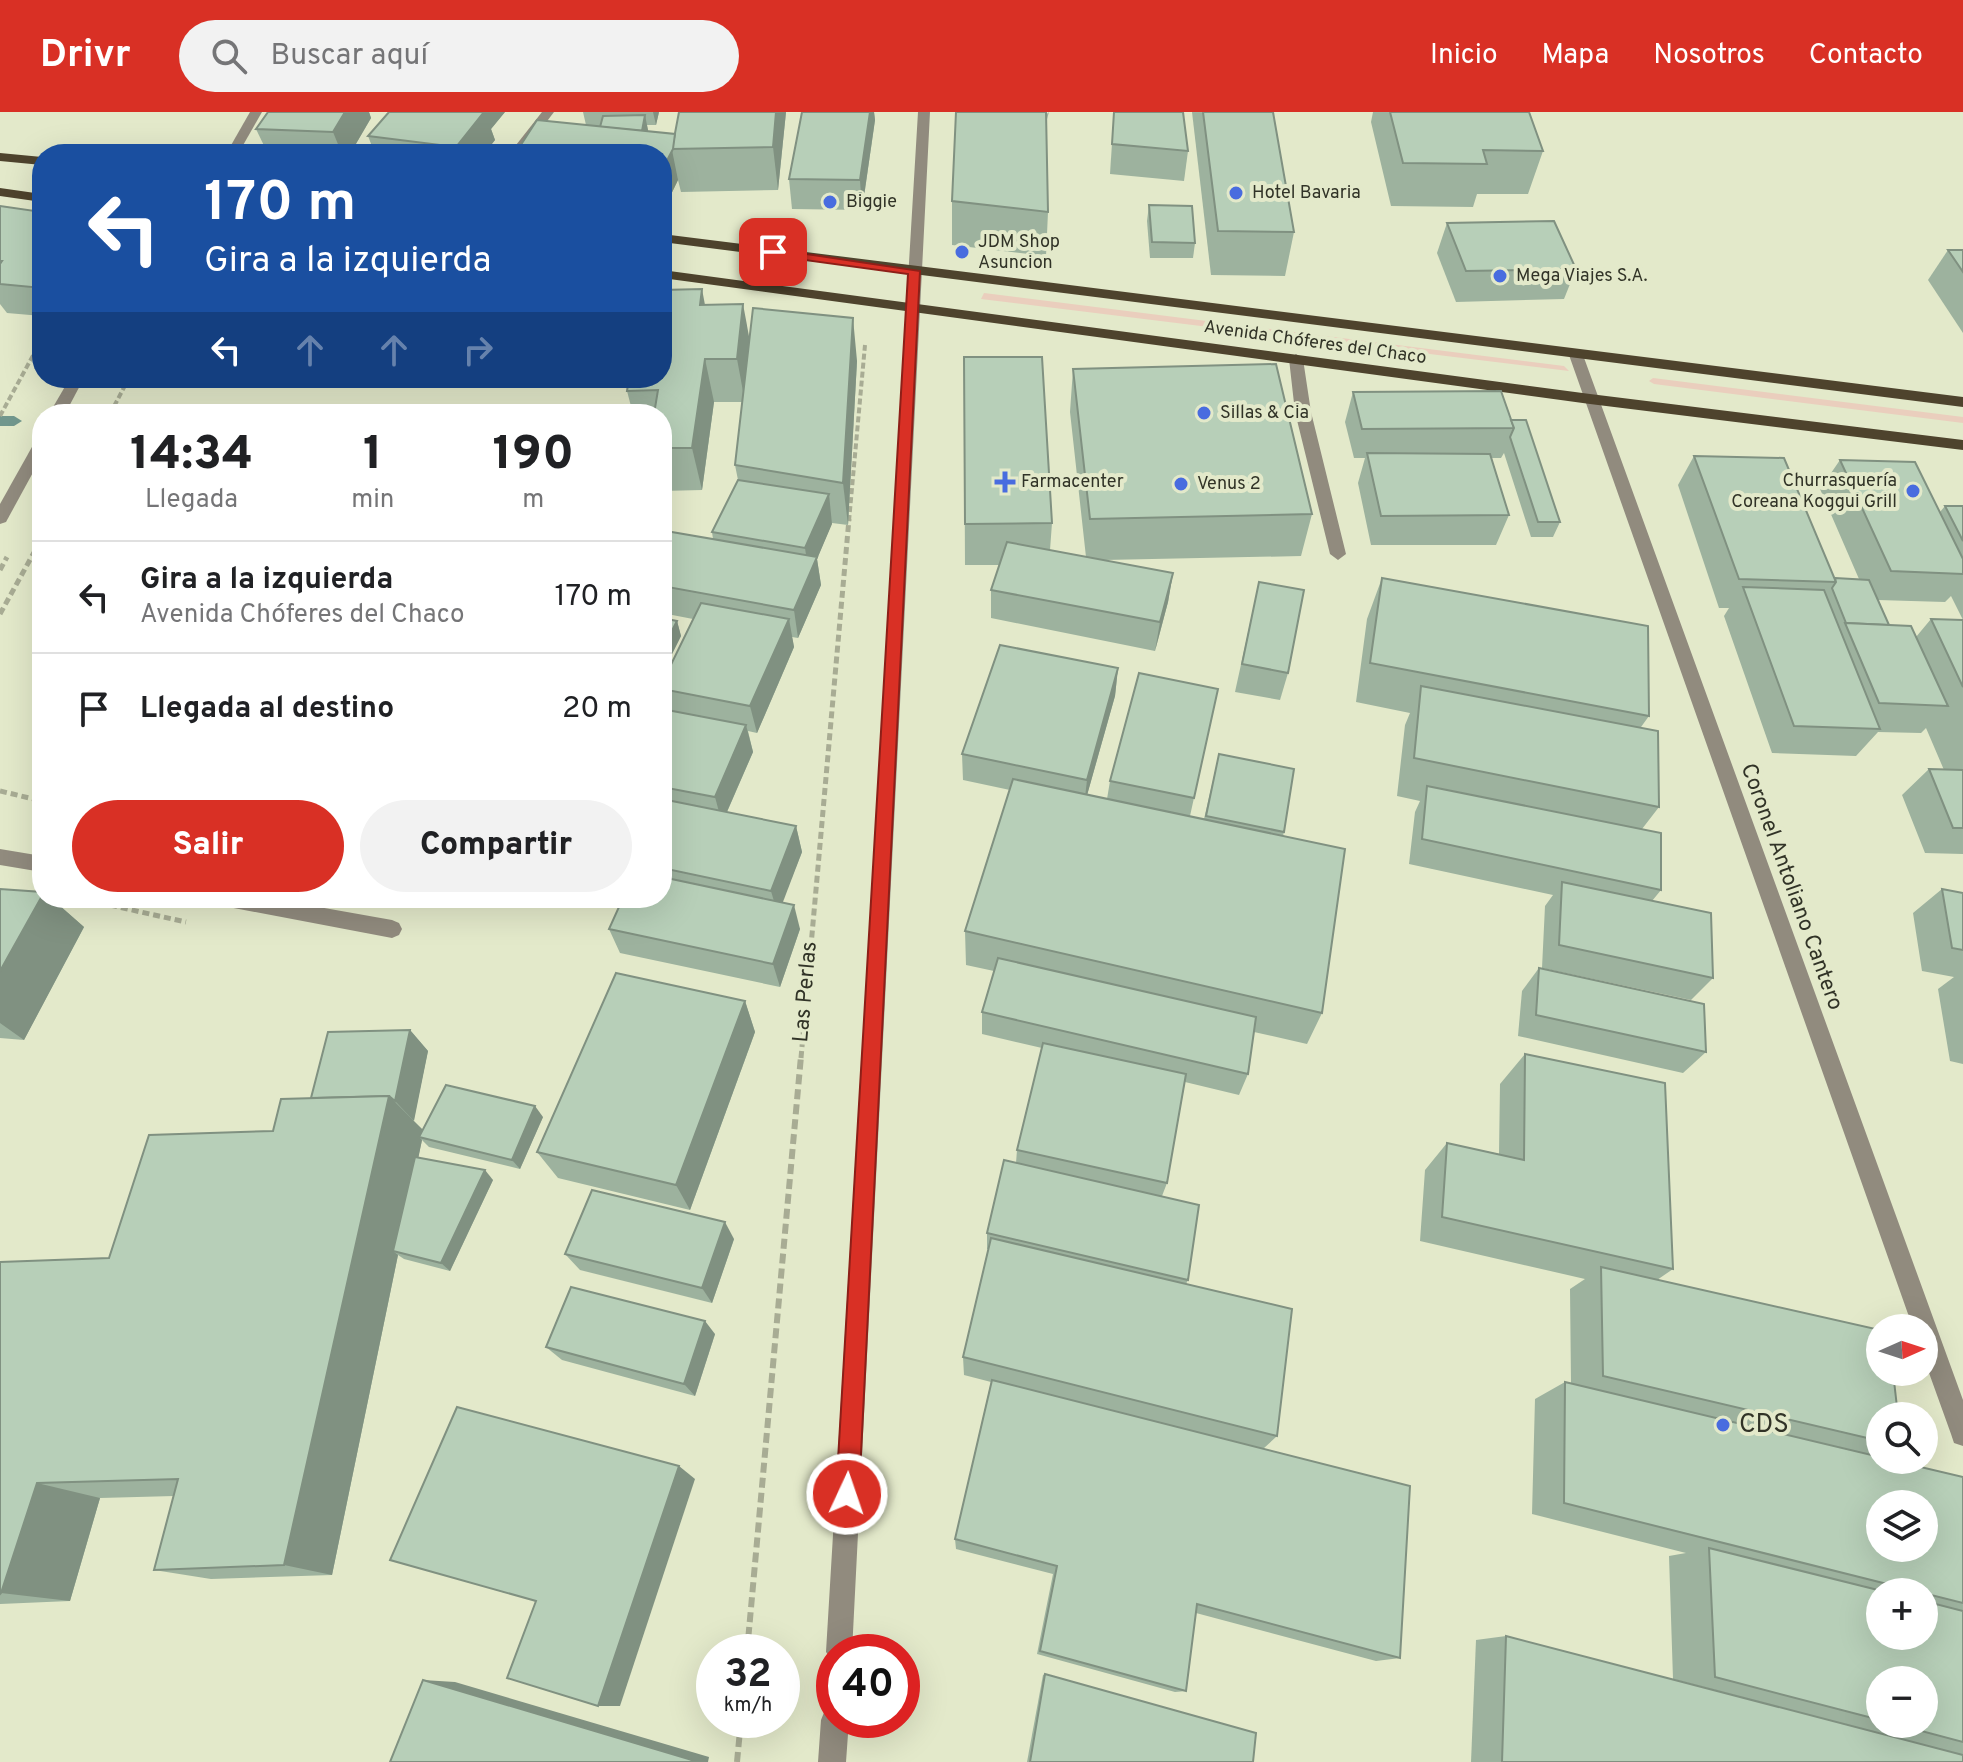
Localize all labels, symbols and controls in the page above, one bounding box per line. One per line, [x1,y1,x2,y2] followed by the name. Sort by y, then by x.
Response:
[179,20,739,92] search box
[40,32,131,81] text: Drivr
[207,34,251,78] icon: search
[271,38,428,75] text: Buscar aquí
[1430,38,1498,74] text: Inicio
[1542,38,1609,74] text: Mapa
[1653,38,1765,74] text: Nosotros
[1809,38,1923,74] text: Contacto
[204,170,356,240] text: 170 m
[72,176,176,280] icon: left
[1252,182,1361,205] place label: Hotel Bavaria
[1227,184,1245,202] marker: Hotel Bavaria
[846,191,897,214] place label: Biggie
[821,193,839,211] marker: Biggie
[739,218,807,286] pin
[751,230,795,274] icon: arrive
[978,231,1060,275] place label: JDM Shop Asuncion
[204,239,491,285] text: Gira a la izquierda
[953,243,971,261] marker: JDM Shop Asuncion
[1516,265,1648,288] place label: Mega Viajes S.A.
[1491,267,1509,285] marker: Mega Viajes S.A.
[1202,316,1428,370] street label: Avenida Chóferes del Chaco
[204,328,248,372] icon: left
[288,328,332,372] icon: ahead
[372,328,416,372] icon: ahead
[456,328,500,372] icon: right
[1220,402,1309,425] place label: Sillas & Cia
[1195,404,1213,422] marker: Sillas & Cia
[130,426,253,486] text: 14:34
[363,426,383,486] text: 1
[492,426,574,486] text: 190
[1731,470,1897,514] place label: Churrasquería Coreana Koggui Grill
[1021,471,1124,494] place label: Farmacenter
[996,473,1014,491] marker: Farmacenter
[1197,473,1261,496] place label: Venus 2
[1172,475,1190,493] marker: Venus 2
[1904,482,1922,500] marker: Churrasquería Coreana Koggui Grill
[145,484,238,517] text: Llegada
[351,484,394,517] text: min
[522,484,544,517] text: m
[140,562,393,599] text: Gira a la izquierda
[72,575,116,619] icon: left
[554,579,632,616] text: 170 m
[140,599,464,632] text: Avenida Chóferes del Chaco
[72,687,116,731] icon: arrive
[140,691,394,728] text: Llegada al destino
[562,691,632,728] text: 20 m
[1734,760,1848,1014] street label: Coronel Antoliano Cantero
[72,800,344,892] button: Salir
[360,800,632,892] button: Compartir
[788,940,824,1044] street label: Las Perlas
[1866,1314,1938,1386] north arrow
[1866,1314,1938,1738] map controls
[1866,1402,1938,1474] button: search
[1739,1409,1789,1442] place label: CDS
[1714,1416,1732,1434] marker: CDS
[805,1452,889,1536] position arrow
[1866,1490,1938,1562] button: layers
[1866,1578,1938,1650] button: +
[816,1634,920,1738] speed limit sign: 40
[724,1651,772,1701] text: 32
[1866,1666,1938,1738] button: −
[724,1693,772,1719] text: km/h

